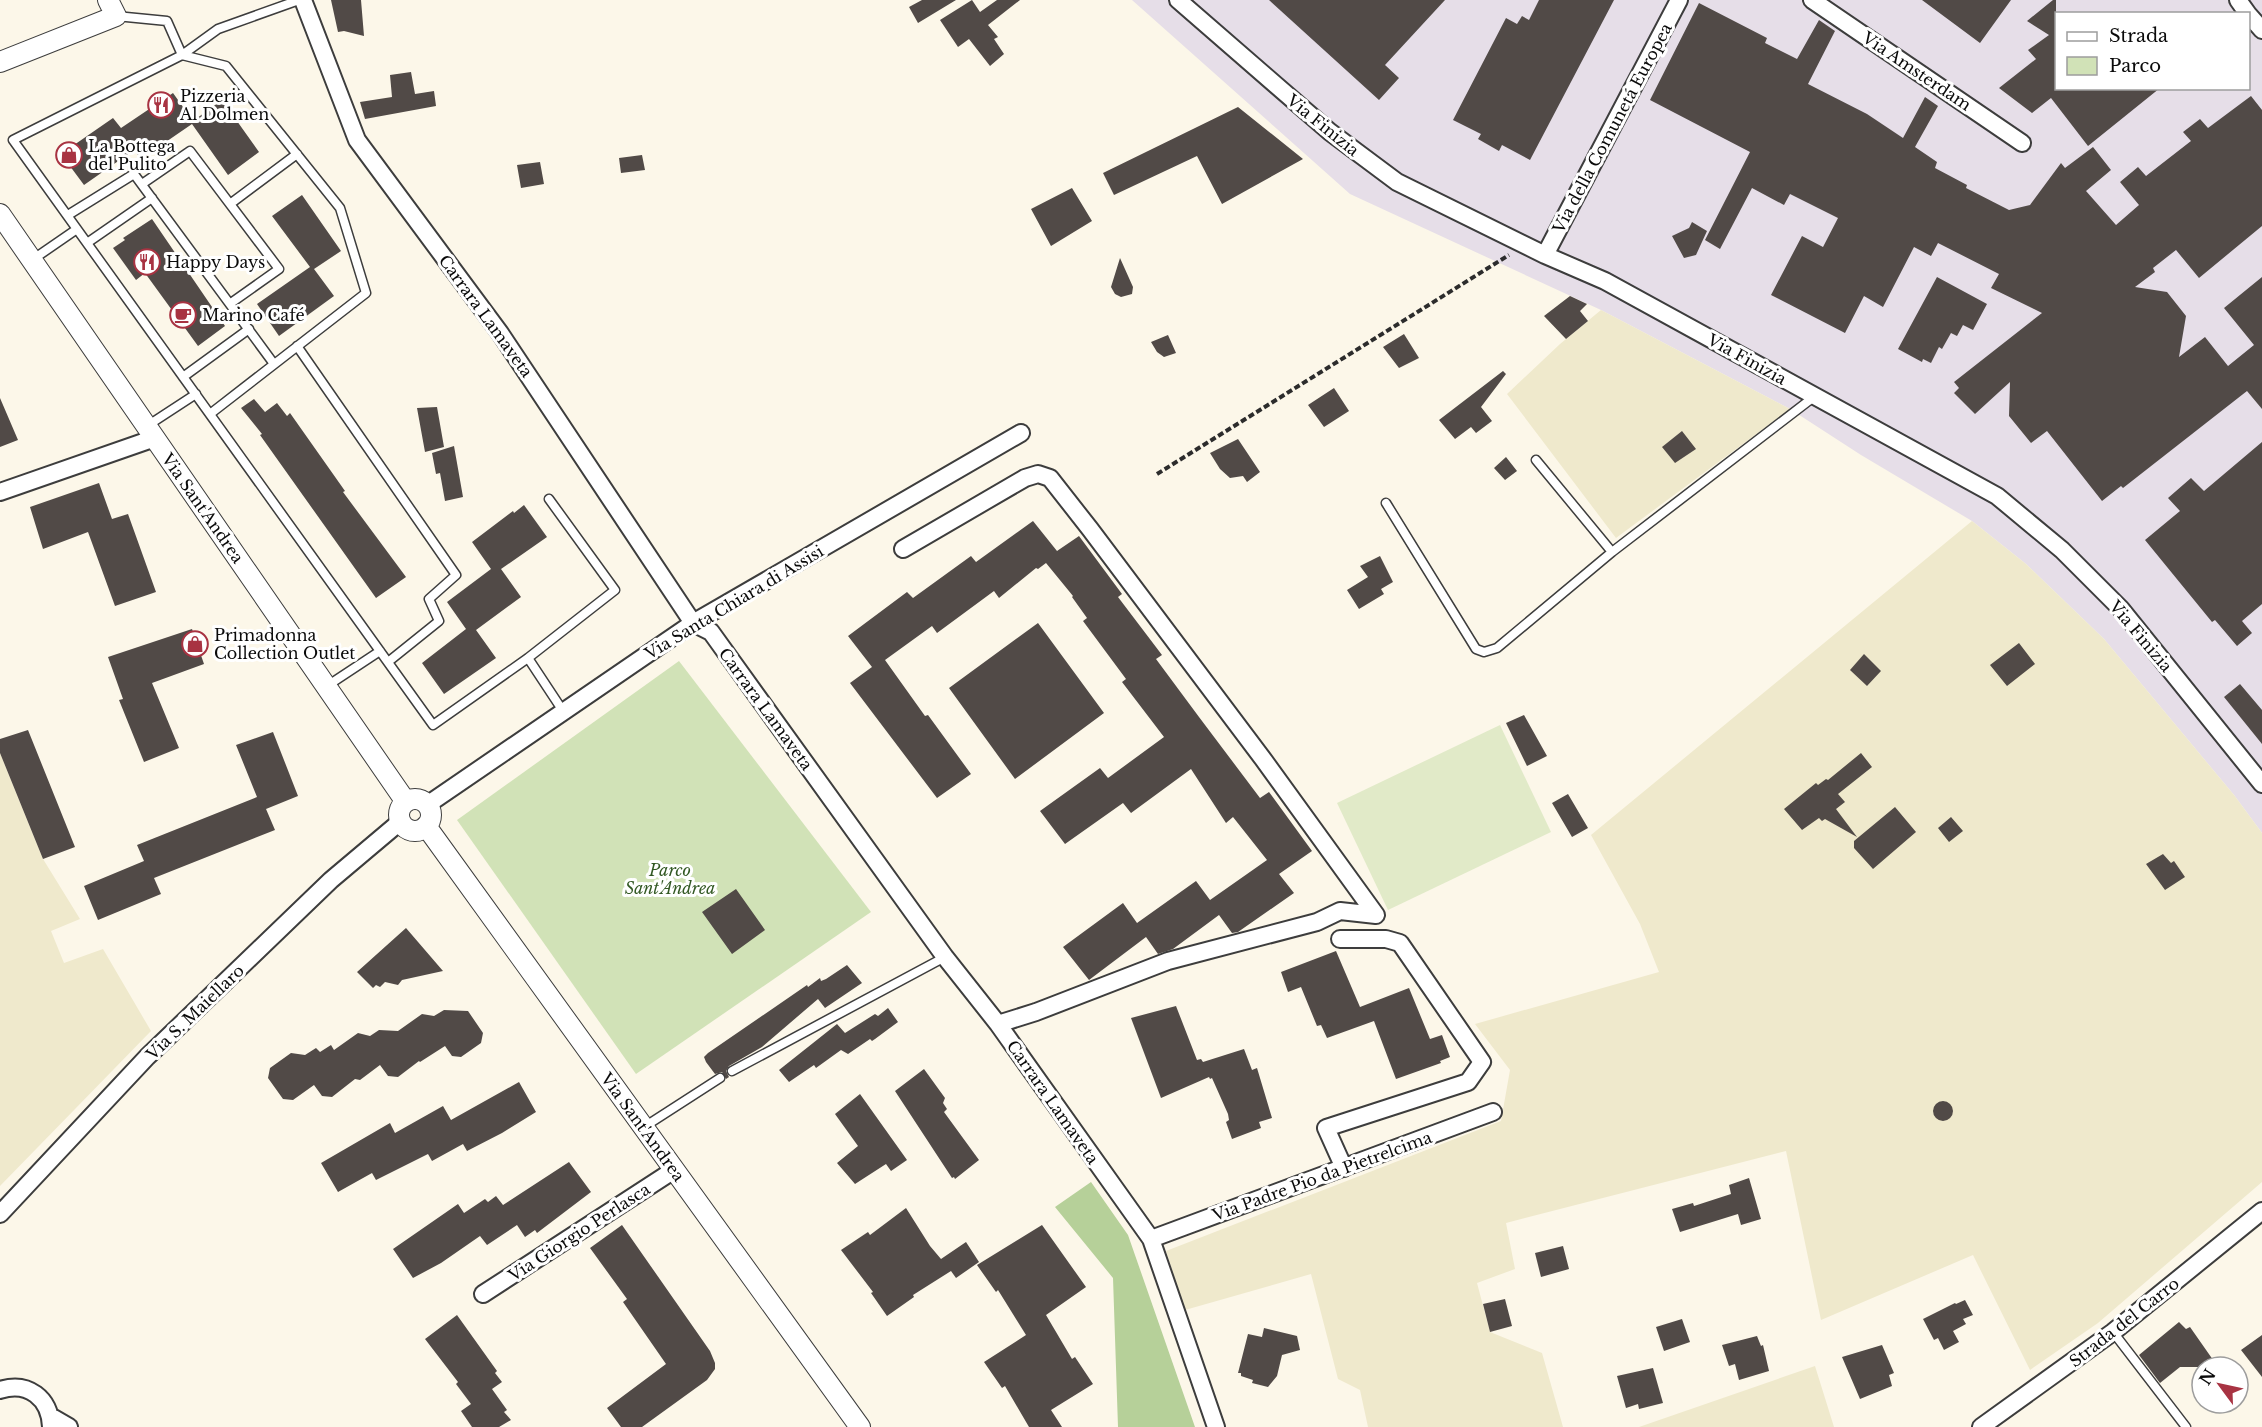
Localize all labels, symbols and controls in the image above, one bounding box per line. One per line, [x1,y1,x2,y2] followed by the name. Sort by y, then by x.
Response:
[2055,12,2250,90] legend
[1548,20,1676,237] street label: Via della Comunetá Europea
[2109,25,2168,47] text: Strada
[1858,27,1975,115] street label: Via Amsterdam
[2109,55,2161,77] text: Parco
[179,86,269,124] place label: Pizzeria Al Dolmen
[1282,89,1363,160] street label: Via Finizia
[146,90,176,120] restaurant icon: Pizzeria Al Dolmen
[88,136,175,174] place label: La Bottega del Pulito
[54,140,84,170] shop icon: La Bottega del Pulito
[132,247,162,277] restaurant icon: Happy Days
[435,251,537,381] street label: Carrara Lamaveta
[166,252,265,272] place label: Happy Days
[168,300,198,330] cafe icon: Marino Café
[202,305,305,325] place label: Marino Café
[1703,329,1790,389] street label: Via Finizia
[157,448,248,567] street label: Via Sant'Andrea
[640,540,827,664] street label: Via Santa Chiara di Assisi
[2105,595,2177,676] street label: Via Finizia
[214,625,355,663] place label: Primadonna Collection Outlet
[180,629,210,659] shop icon: Primadonna Collection Outlet
[715,644,817,774] street label: Carrara Lamaveta
[625,860,715,898] park label: Parco Sant'Andrea
[141,960,248,1064] street label: Via S. Maiellaro
[1003,1036,1103,1168] street label: Carrara Lamaveta
[596,1068,689,1185] street label: Via Sant'Andrea
[1209,1127,1435,1225] street label: Via Padre Pio da Pietrelcima
[504,1179,654,1286] street label: Via Giorgio Perlasca
[2065,1273,2183,1371] street label: Strada del Carro
[2190,1355,2250,1415] north arrow
[2195,1365,2220,1389] text: N

